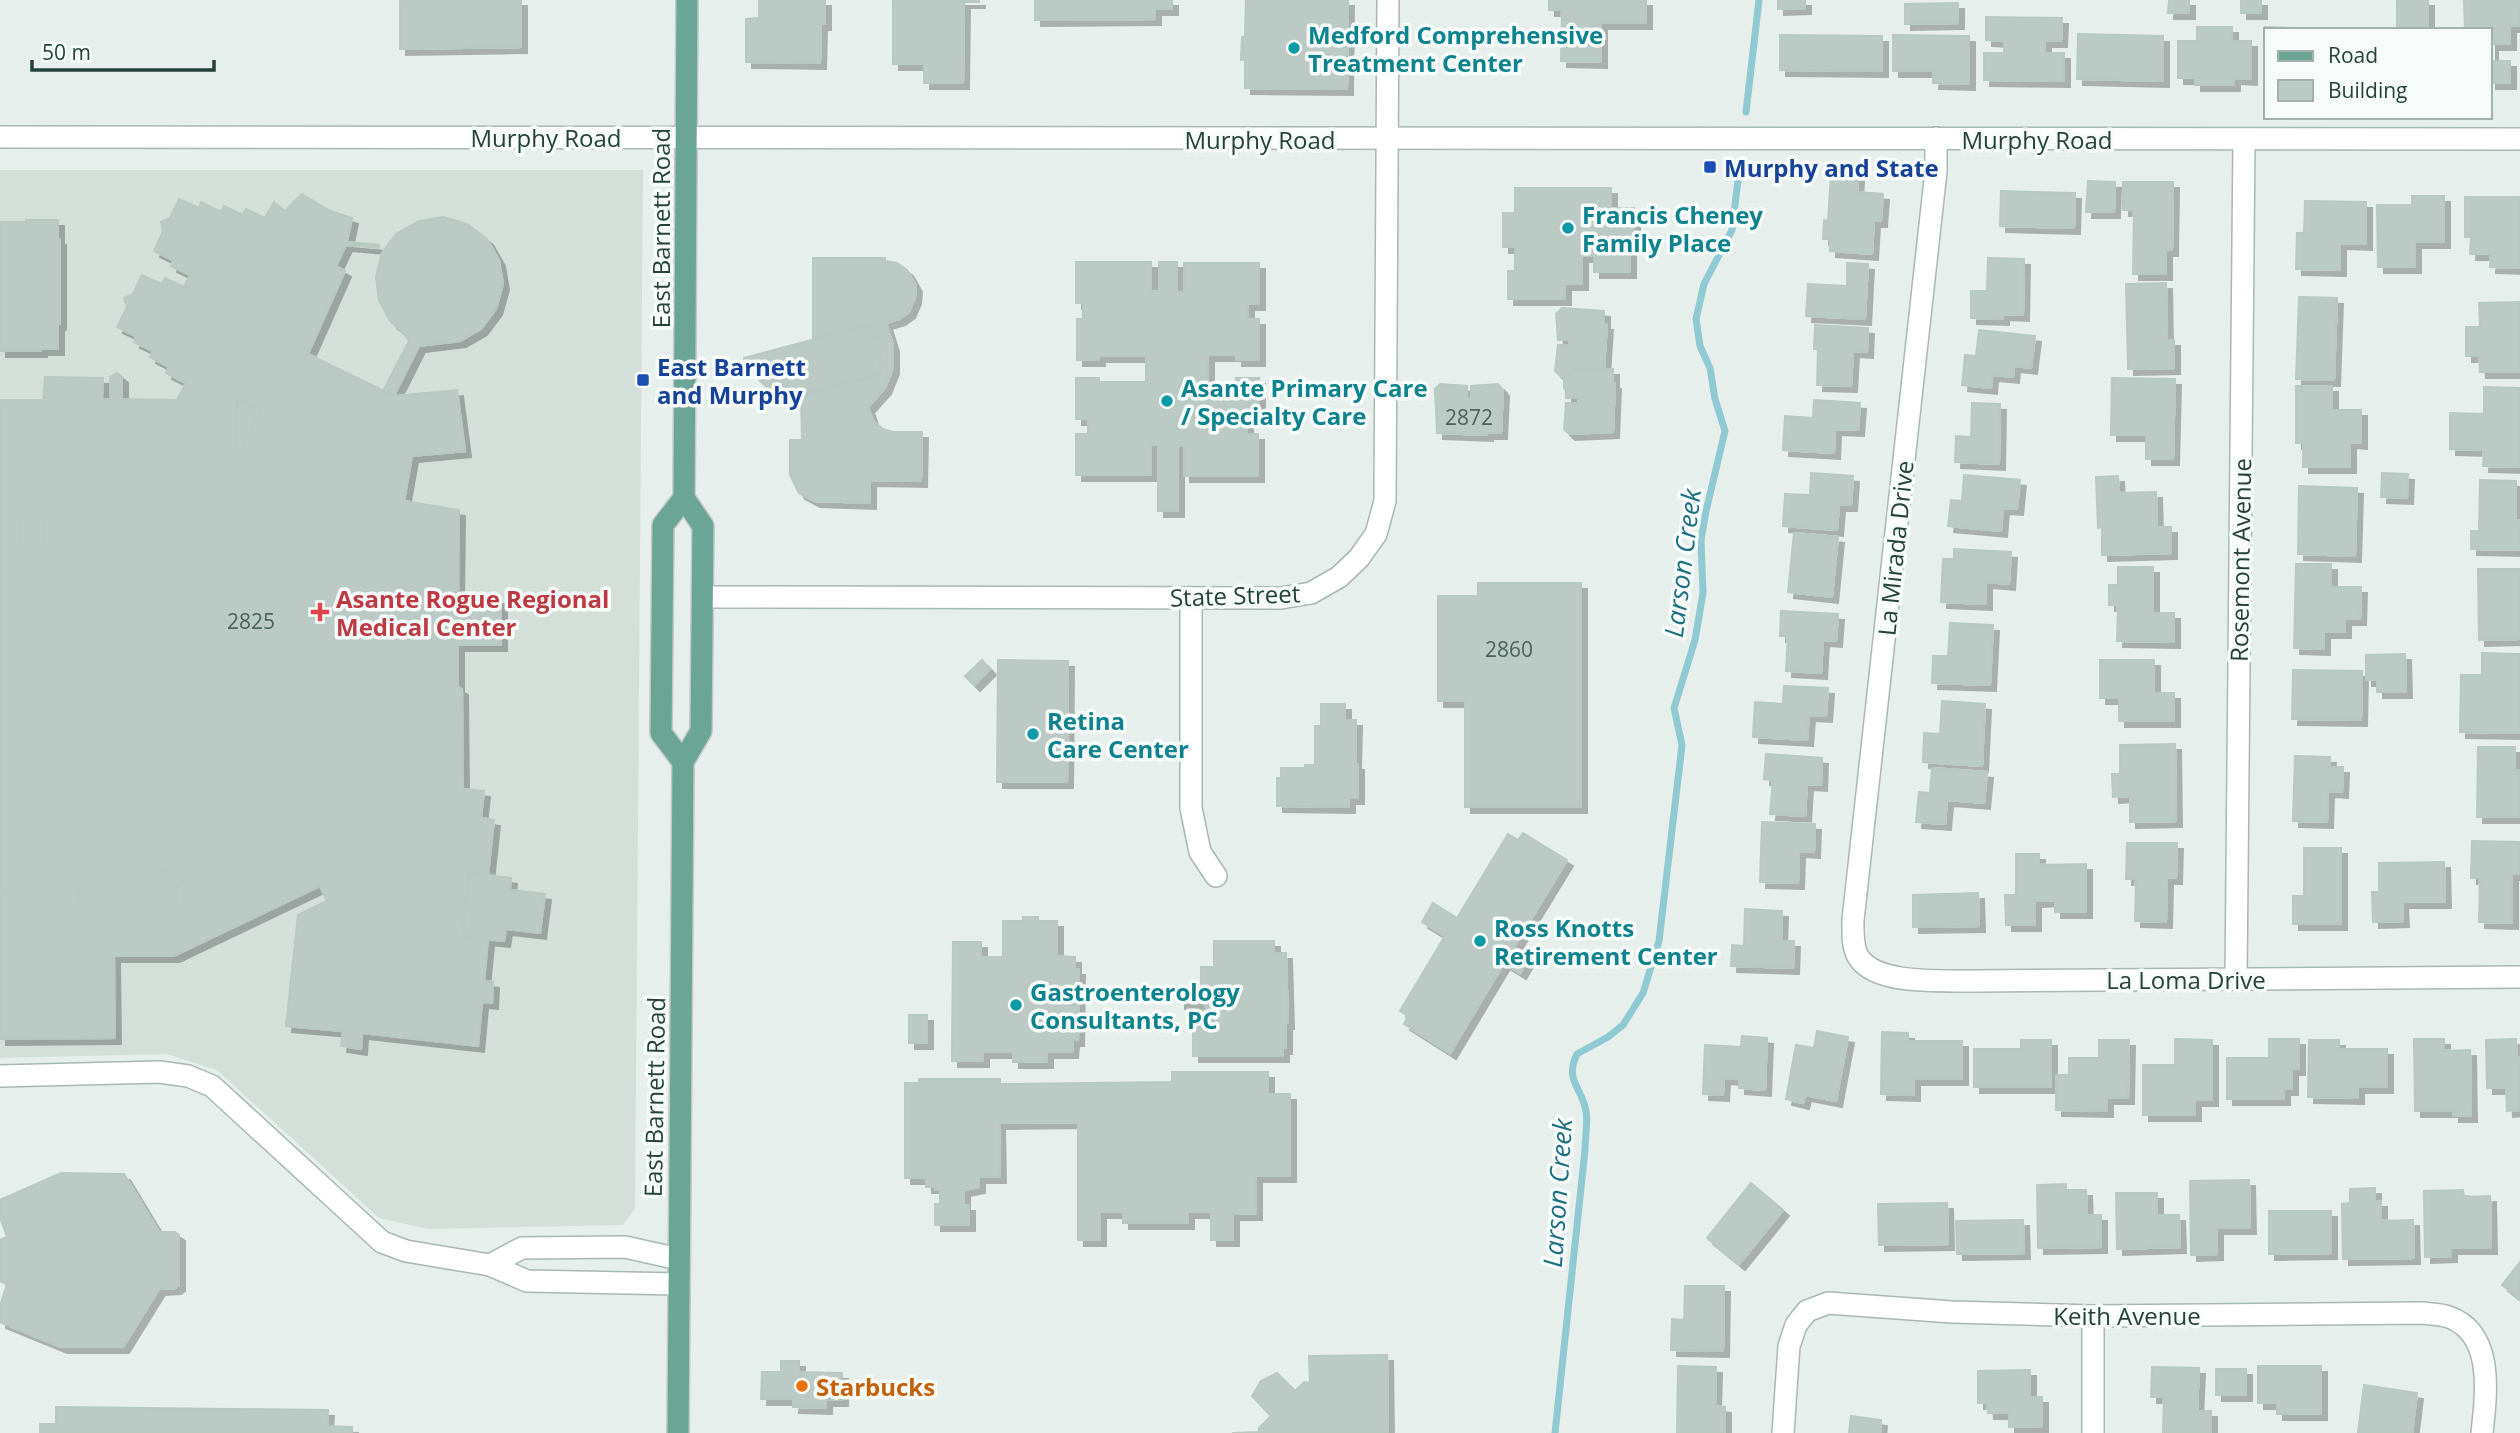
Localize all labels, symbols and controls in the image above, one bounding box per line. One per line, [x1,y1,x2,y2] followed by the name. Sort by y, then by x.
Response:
[1308,18,1603,79] place label: Medford Comprehensive Treatment Center
[32,28,214,72] scale bar
[2264,28,2492,119] legend
[42,38,91,66] text: 50 m
[1286,40,1302,56] marker: Medford Comprehensive Treatment Center
[2328,41,2378,69] text: Road
[2328,76,2407,104] text: Building
[470,121,622,154] street label: Murphy Road
[1184,123,1336,156] street label: Murphy Road
[1961,123,2113,156] street label: Murphy Road
[644,128,677,328] street label: East Barnett Road
[1724,151,1939,184] place label: Murphy and State
[1702,159,1718,175] marker: Murphy and State
[1582,198,1763,259] place label: Francis Cheney Family Place
[1560,220,1576,236] marker: Francis Cheney Family Place
[657,350,806,411] place label: East Barnett and Murphy
[1181,371,1428,432] place label: Asante Primary Care / Specialty Care
[635,372,651,388] marker: East Barnett and Murphy
[1159,393,1175,409] marker: Asante Primary Care / Specialty Care
[1445,403,1493,431] house number: 2872
[2222,458,2258,662] street label: Rosemont Avenue
[1869,459,1921,637] street label: La Mirada Drive
[1655,485,1709,639] water label: Larson Creek
[1169,576,1301,614] street label: State Street
[336,582,609,643] place label: Asante Rogue Regional Medical Center
[310,602,330,622] marker: Asante Rogue Regional Medical Center
[227,607,275,635] house number: 2825
[1485,635,1533,663] house number: 2860
[1047,704,1189,765] place label: Retina Care Center
[1025,726,1041,742] marker: Retina Care Center
[1494,911,1718,972] place label: Ross Knotts Retirement Center
[1472,933,1488,949] marker: Ross Knotts Retirement Center
[2106,963,2266,996] street label: La Loma Drive
[1030,975,1240,1036] place label: Gastroenterology Consultants, PC
[636,997,672,1197] street label: East Barnett Road
[1008,997,1024,1013] marker: Gastroenterology Consultants, PC
[1534,1116,1580,1269] water label: Larson Creek
[2053,1299,2201,1332] street label: Keith Avenue
[816,1370,935,1403] place label: Starbucks
[794,1378,810,1394] marker: Starbucks

